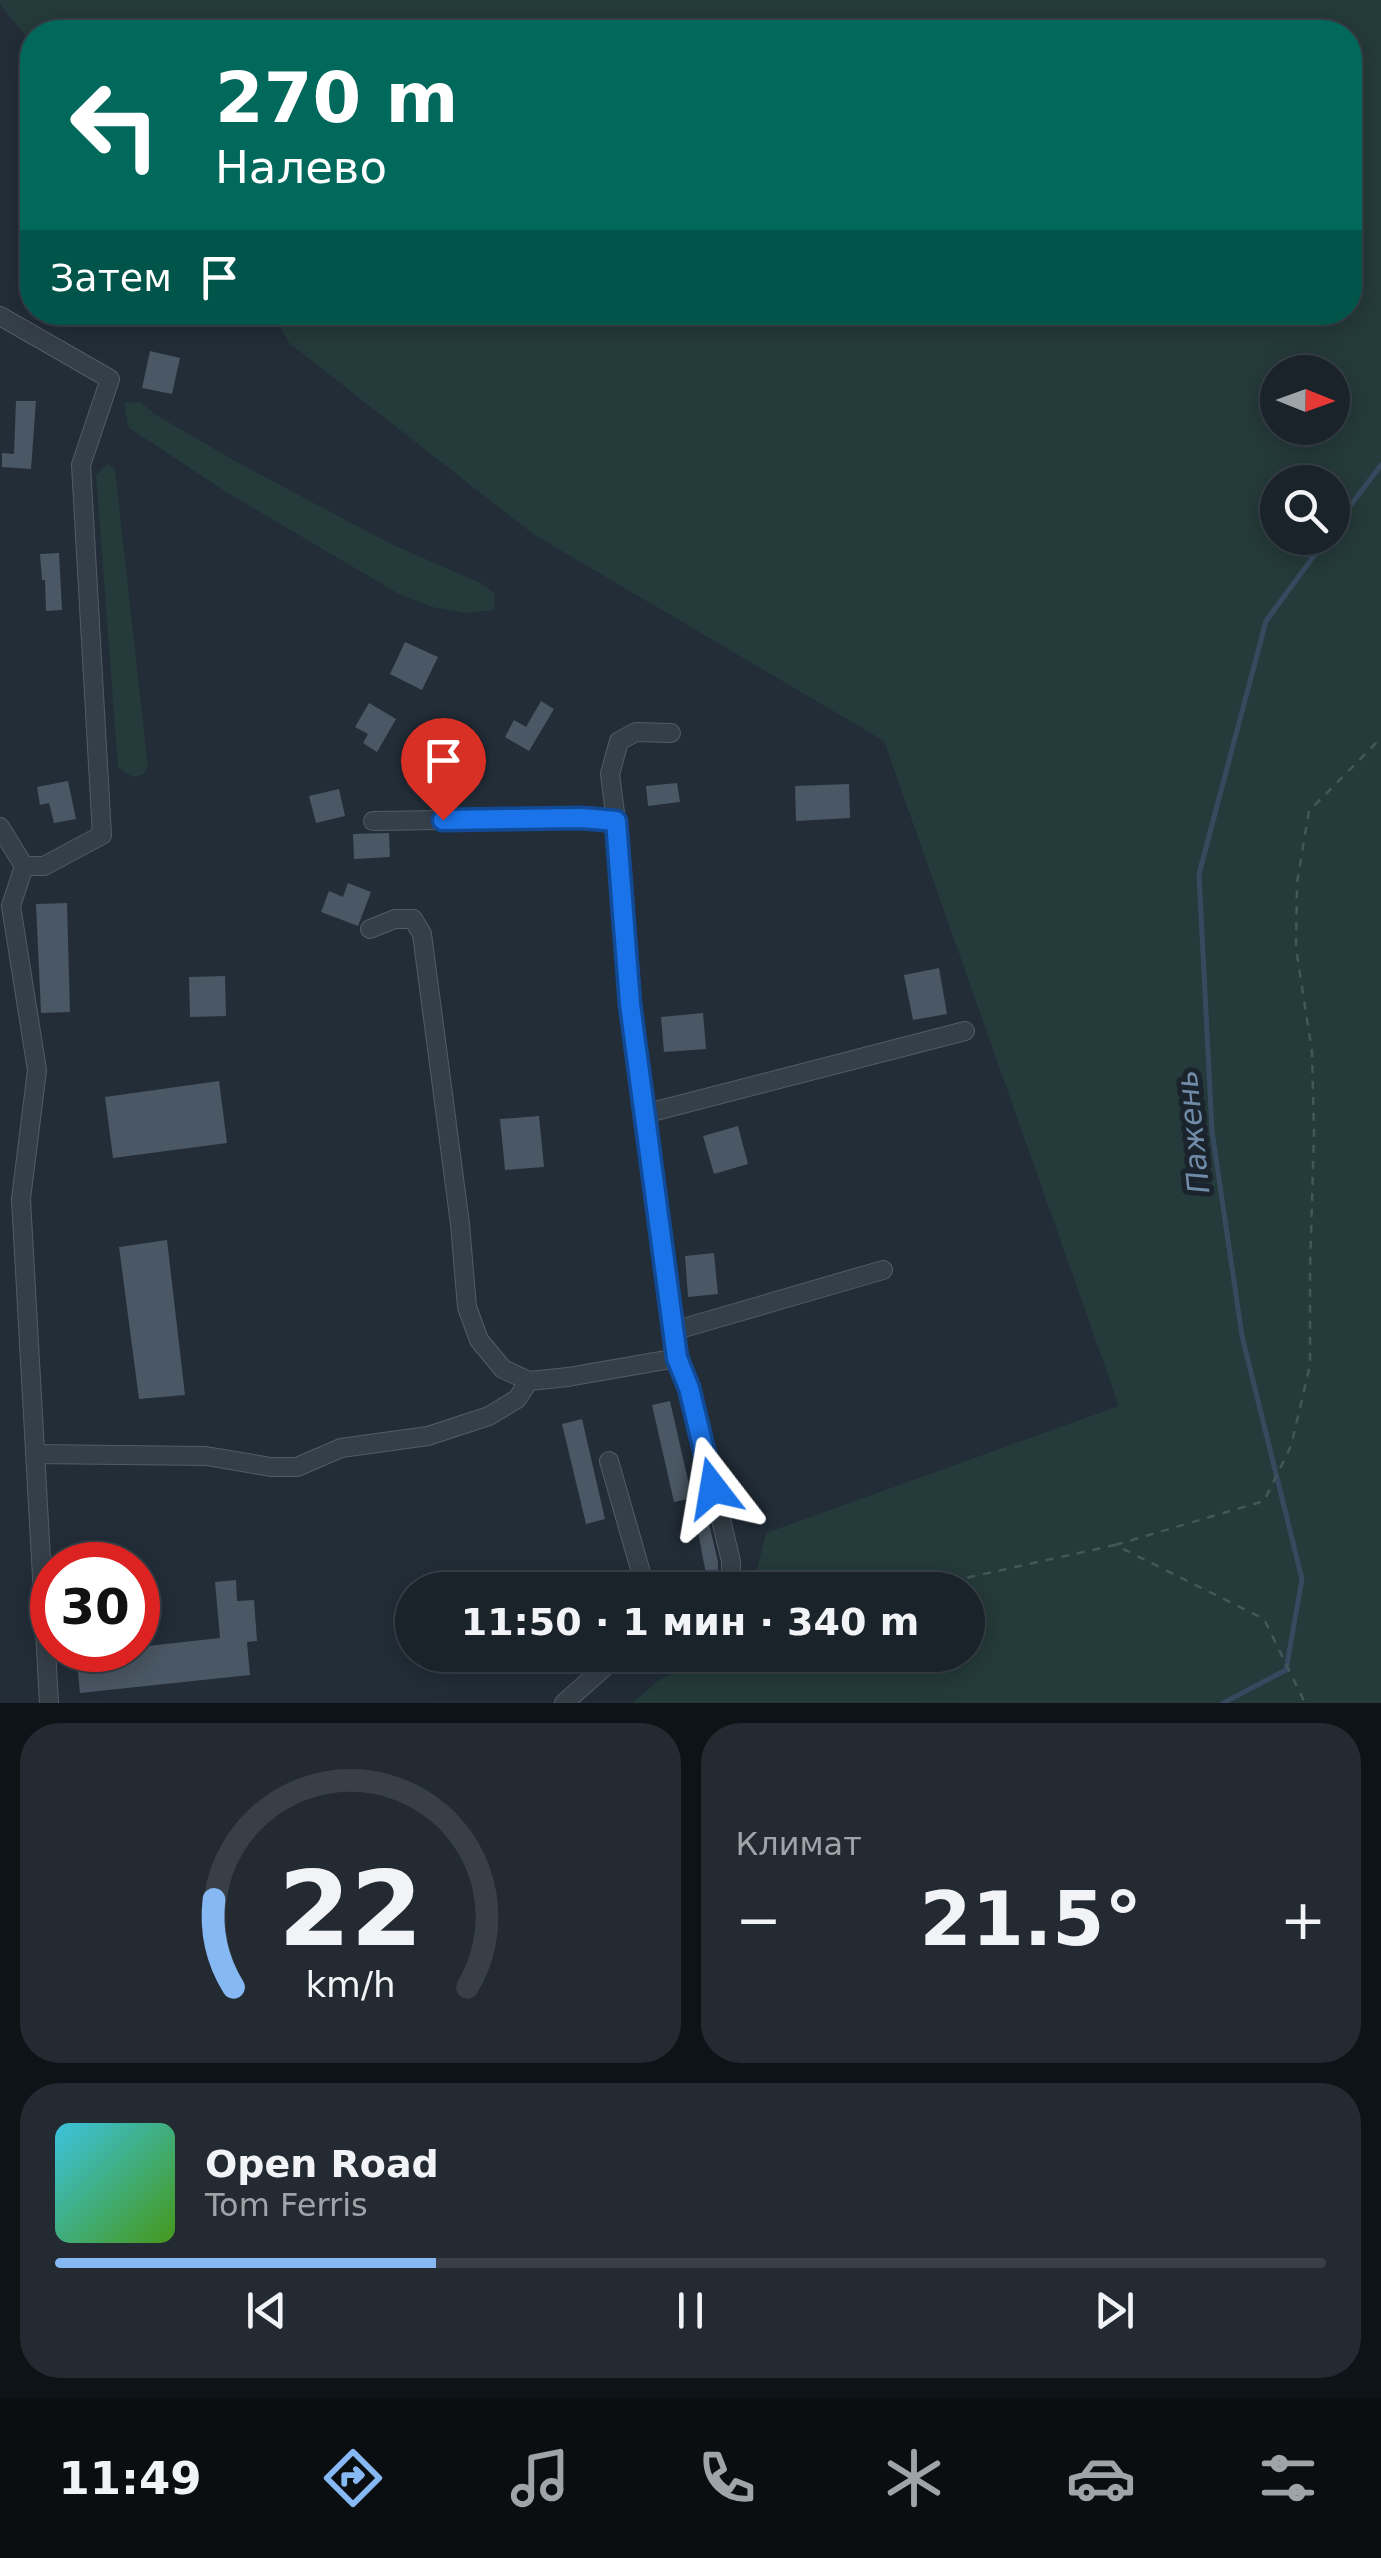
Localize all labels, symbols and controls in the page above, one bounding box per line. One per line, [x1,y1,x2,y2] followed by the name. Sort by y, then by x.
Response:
[215,57,458,139] text: 270 m
[50,60,180,190] icon: left
[215,141,387,194] text: Налево
[192,250,247,305] icon: arrive
[50,256,172,300] text: Затем
[1260,355,1350,445] north arrow
[1260,355,1350,555] map controls
[1260,465,1350,555] button: search
[401,718,486,821] pin
[416,733,471,788] icon: arrive
[1169,1069,1216,1195] water label: Пажень
[661,1436,765,1540] position arrow
[30,1542,160,1672] speed limit sign: 30
[461,1600,919,1644] text: 11:50 · 1 мин · 340 m
[736,1825,862,1863] text: Климат
[278,1848,423,1970] text: 22
[919,1875,1142,1963] text: 21.5°
[736,1888,782,1952] text: −
[1280,1888,1326,1952] text: +
[305,1964,395,2005] text: km/h
[205,2142,439,2186] text: Open Road
[205,2186,368,2224] text: Tom Ferris
[239,2283,294,2338] icon: previous
[663,2283,718,2338] icon: pause
[1087,2283,1142,2338] icon: next
[318,2443,388,2513] icon: directions
[505,2443,575,2513] icon: music
[692,2443,762,2513] icon: phone
[879,2443,949,2513] icon: climate
[1066,2443,1136,2513] icon: car
[1253,2443,1323,2513] icon: filters
[58,2452,202,2505] text: 11:49

